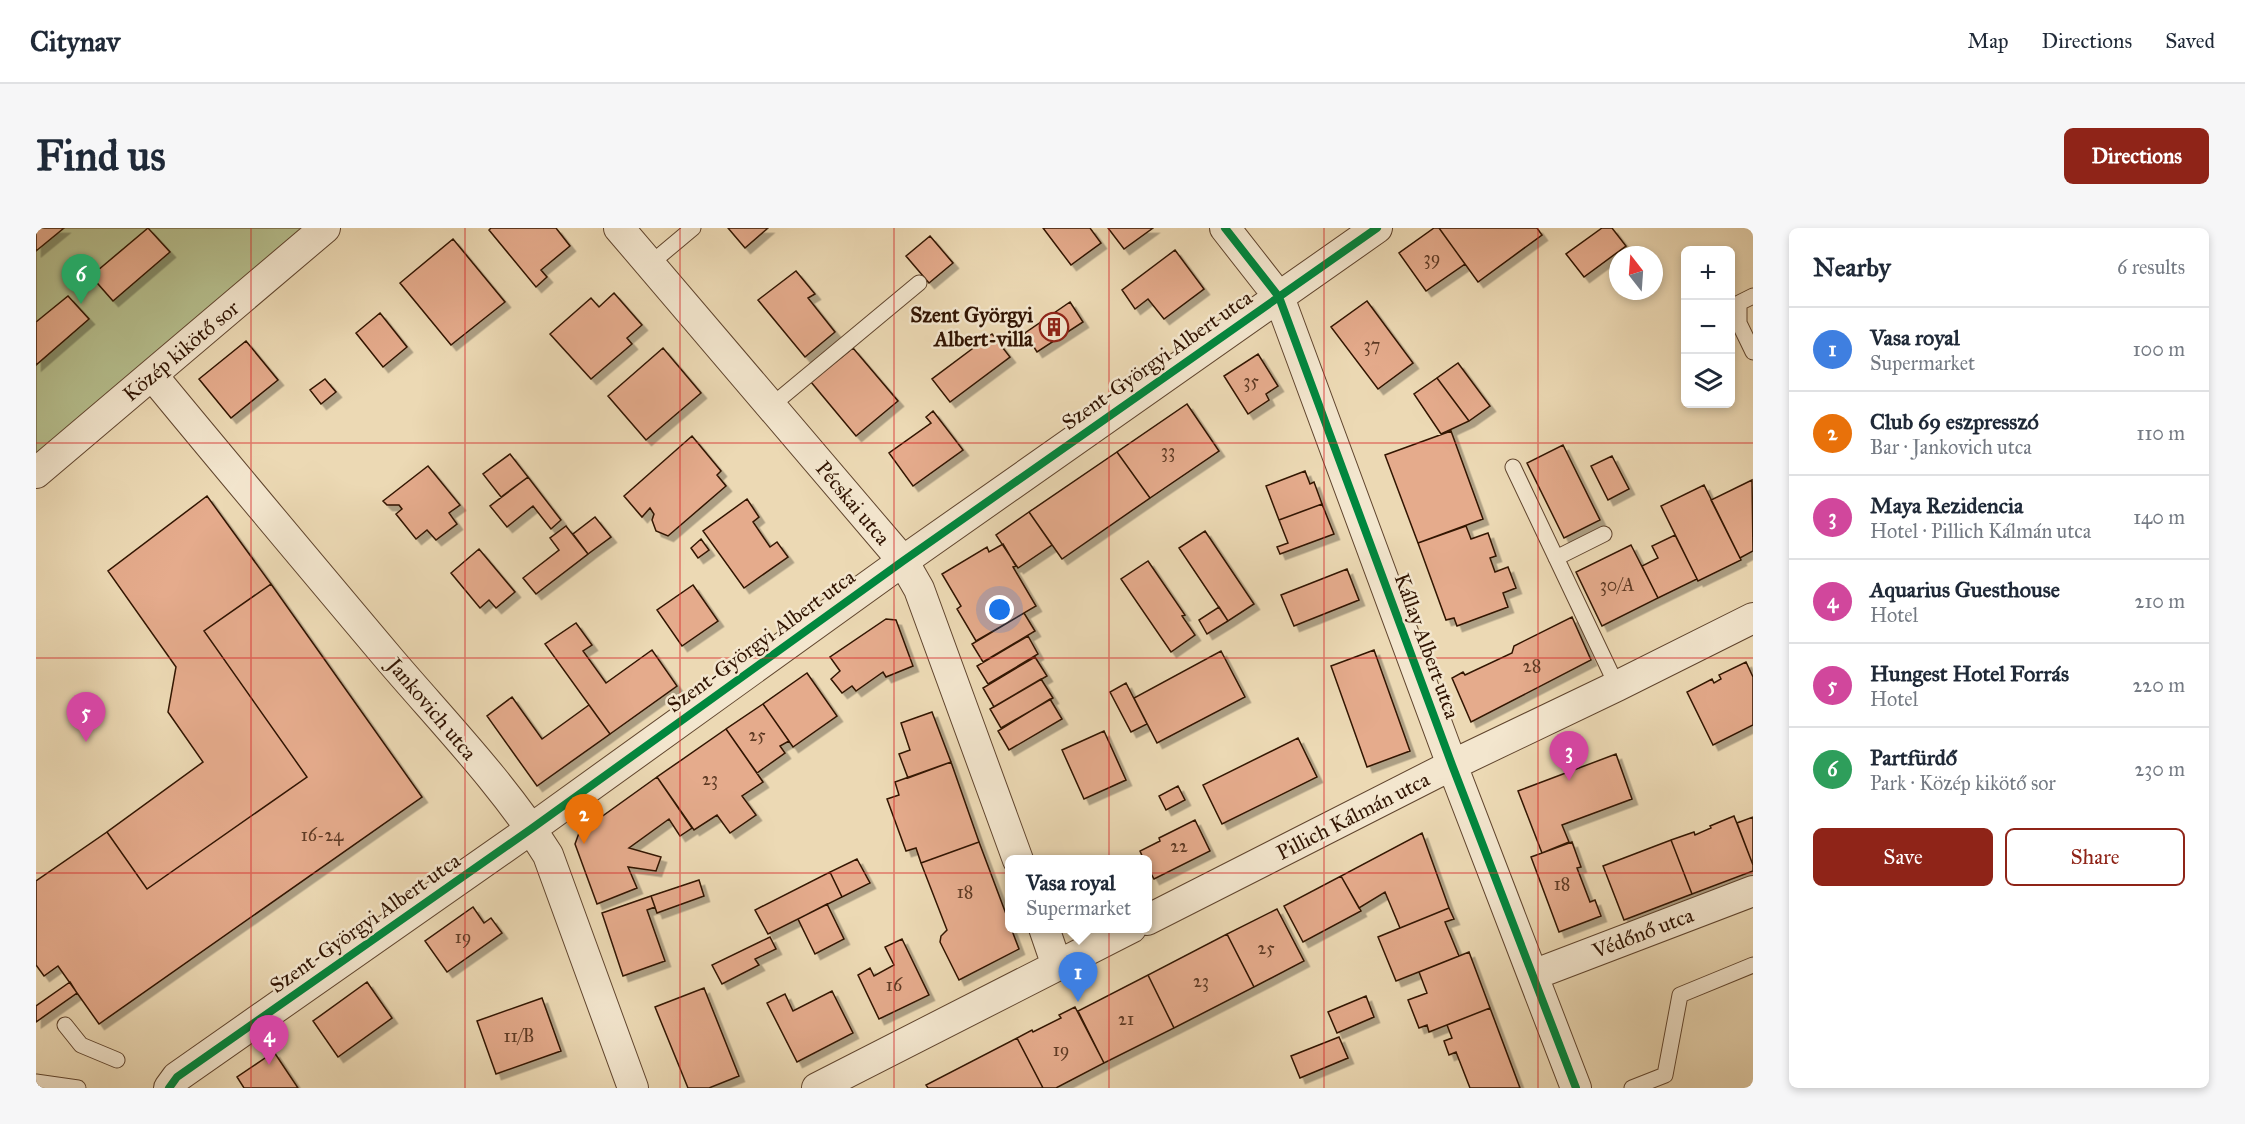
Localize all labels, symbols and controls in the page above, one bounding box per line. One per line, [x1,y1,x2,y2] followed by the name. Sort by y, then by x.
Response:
[30,24,120,59] text: Citynav
[1968,28,2009,54] text: Map
[2042,28,2132,54] text: Directions
[2165,28,2215,54] text: Saved
[2064,128,2209,184] button: Directions
[36,130,166,182] text: Find us
[1609,246,1663,300] north arrow
[1681,246,1735,408] map controls
[1681,246,1735,300] button: +
[1424,247,1440,269] house number: 39
[1813,251,1891,283] text: Nearby
[62,254,100,304] pin: 6
[2117,255,2185,279] text: 6 results
[1057,284,1257,436] street label: Szent-Györgyi Albert utca
[118,295,244,407] street label: Közép kikötő sor
[1681,300,1735,354] button: −
[910,302,1034,352] place label: Szent Györgyi Albert-villa
[1038,311,1070,343] building icon: Szent Györgyi Albert-villa
[1870,324,1960,351] text: Vasa royal
[1364,334,1380,356] house number: 37
[1829,337,1836,361] text: 1
[2133,337,2185,361] text: 100 m
[1870,351,1975,375] text: Supermarket
[1681,354,1735,408] button: layers
[1243,370,1259,392] house number: 35
[1870,408,2039,435] text: Club 69 eszpresszó
[1828,421,1837,445] text: 2
[2137,421,2185,445] text: 110 m
[1870,435,2032,459] text: Bar · Jankovich utca
[1161,440,1175,462] house number: 33
[810,456,896,551] street label: Pécskai utca
[1870,492,2023,519] text: Maya Rezidencia
[1829,505,1837,529] text: 3
[2133,505,2185,529] text: 140 m
[1870,519,2091,543] text: Hotel · Pillich Kálmán utca
[662,564,860,718] street label: Szent-Györgyi Albert utca
[1389,570,1465,722] street label: Kállay Albert utca
[1600,574,1634,596] house number: 30/A
[1870,576,2060,603] text: Aquarius Guesthouse
[1827,589,1838,613] text: 4
[2135,589,2185,613] text: 210 m
[985,595,1014,624] your location
[1870,603,1918,627] text: Hotel
[380,651,482,766] street label: Jankovich utca
[1523,655,1541,677] house number: 28
[1870,660,2069,687] text: Hungest Hotel Forrás
[1828,673,1837,697] text: 5
[2133,673,2185,697] text: 220 m
[1870,687,1918,711] text: Hotel
[67,692,106,742] pin: 5
[748,724,766,746] house number: 25
[1550,732,1588,781] pin: 3
[1870,744,1957,771] text: Partfürdő
[1827,757,1838,781] text: 6
[2134,757,2185,781] text: 230 m
[1272,766,1434,866] street label: Pillich Kálmán utca
[702,768,718,790] house number: 23
[1870,771,2056,795] text: Park · Közép kikötő sor
[564,794,604,844] pin: 2
[301,824,344,846] house number: 16-24
[1813,828,1993,886] button: Save
[2005,828,2185,886] button: Share
[1170,835,1188,857] house number: 22
[265,847,465,999] street label: Szent-Györgyi Albert utca
[1005,855,1152,933] popup
[1026,869,1116,896] text: Vasa royal
[1554,873,1570,895] house number: 18
[957,881,973,903] house number: 18
[1026,896,1131,920] text: Supermarket
[1588,902,1697,965] street label: Védőnő utca
[455,926,471,948] house number: 19
[1257,937,1275,959] house number: 25
[1058,952,1098,1002] pin: 1
[1193,970,1209,992] house number: 23
[886,974,903,996] house number: 16
[1118,1008,1134,1030] house number: 21
[250,1016,288,1065] pin: 4
[504,1025,534,1047] house number: 11/B
[1053,1039,1069,1061] house number: 19

